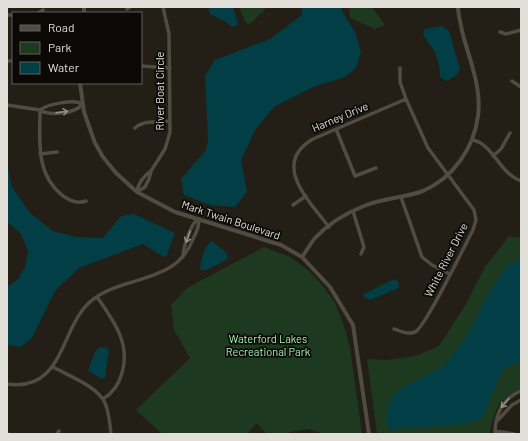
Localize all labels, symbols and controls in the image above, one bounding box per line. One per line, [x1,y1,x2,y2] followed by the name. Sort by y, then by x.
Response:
[12,12,142,84] legend
[48,20,75,34] text: Road
[48,40,72,54] text: Park
[153,51,166,130] street label: River Boat Circle
[48,60,80,74] text: Water
[310,99,370,134] street label: Harney Drive
[55,108,68,116] one-way arrow
[180,197,282,242] street label: Mark Twain Boulevard
[421,220,470,299] street label: White River Drive
[184,230,192,242] one-way arrow
[226,332,311,358] park label: Waterford Lakes Recreational Park
[501,397,510,408] one-way arrow

